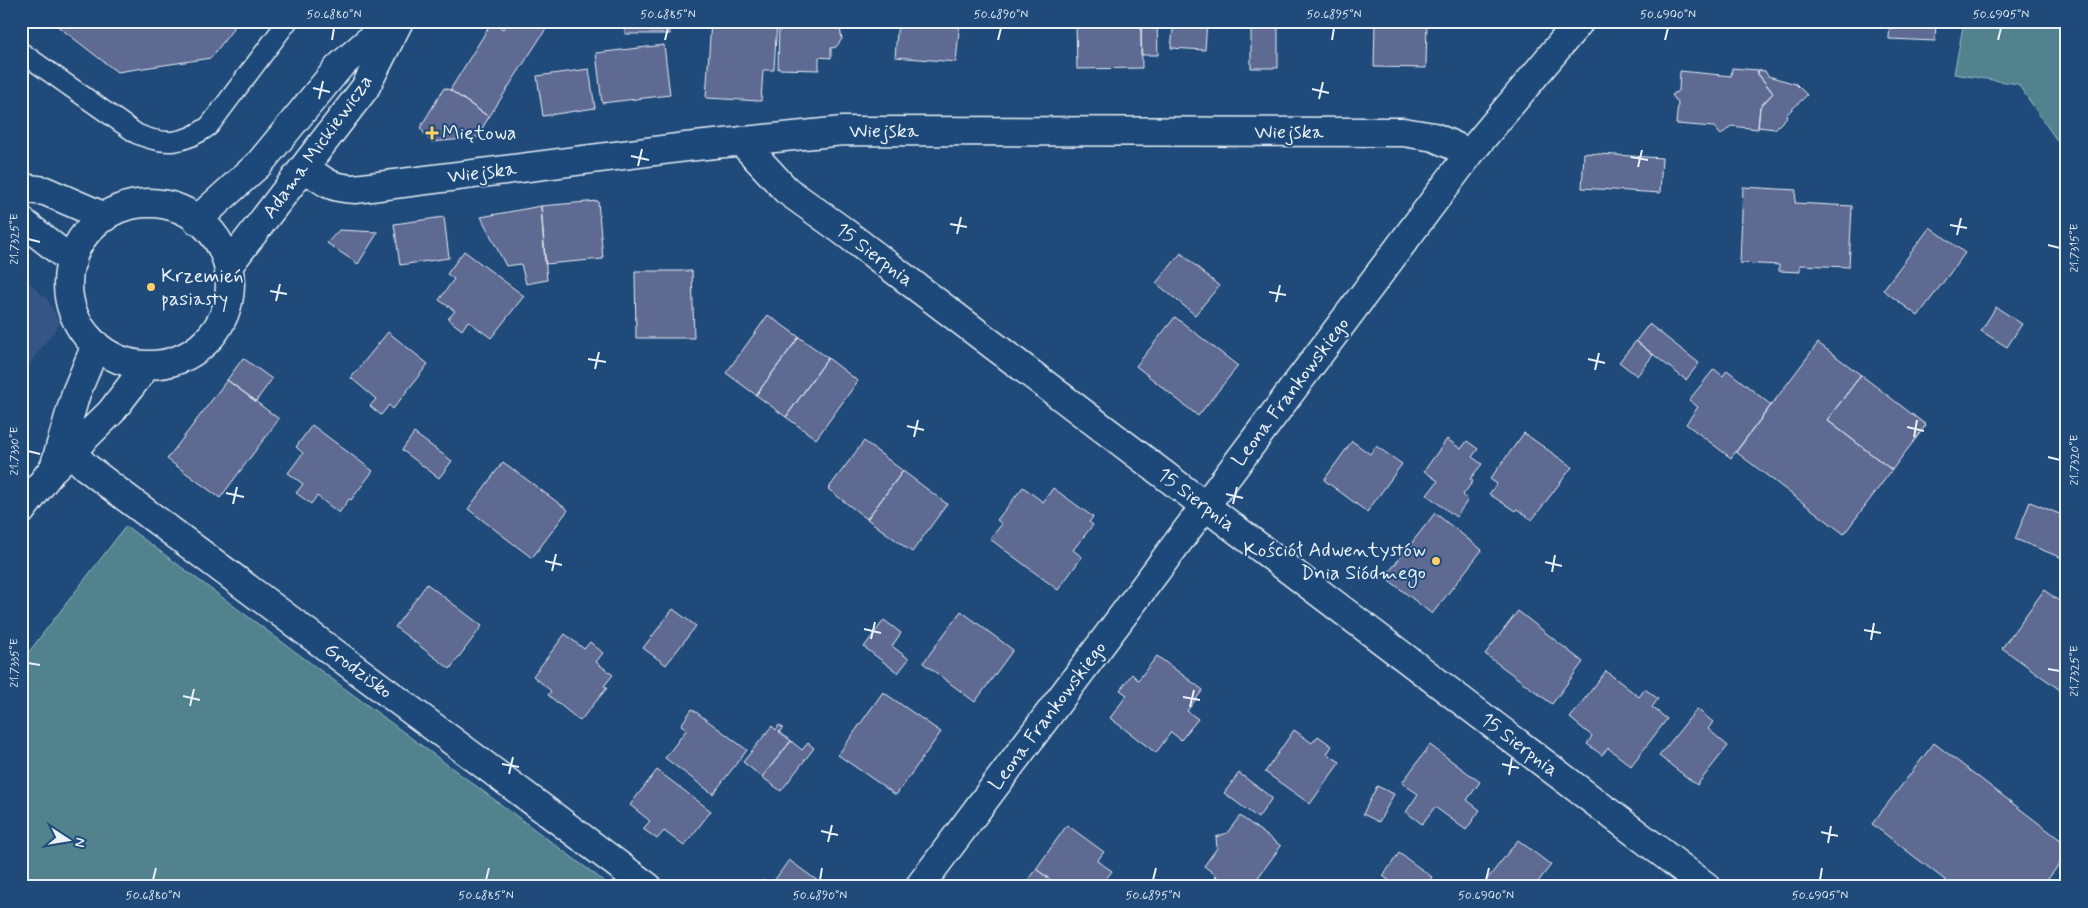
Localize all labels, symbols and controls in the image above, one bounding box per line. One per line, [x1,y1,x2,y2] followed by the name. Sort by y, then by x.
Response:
[307,7,361,23] text: 50.6880°N
[640,7,696,23] text: 50.6885°N
[974,7,1028,23] text: 50.6890°N
[1306,7,1362,23] text: 50.6895°N
[1640,7,1696,23] text: 50.6900°N
[1973,7,2029,23] text: 50.6905°N
[257,70,379,224] street label: Adama Mickiewicza
[849,118,920,145] street label: Wiejska
[1254,119,1325,146] street label: Wiejska
[442,120,517,147] place label: Miętowa
[426,127,438,139] marker: Miętowa
[446,155,519,191] street label: Wiejska
[7,213,23,265] text: 21.7325°E
[829,217,919,293] street label: 15 Sierpnia
[2067,223,2083,273] text: 21.7315°E
[161,263,243,313] place label: Krzemień pasiasty
[145,281,157,293] marker: Krzemień pasiasty
[1226,312,1356,472] street label: Leona Frankowskiego
[7,427,23,475] text: 21.7330°E
[2067,434,2083,486] text: 21.7320°E
[1151,462,1241,538] street label: 15 Sierpnia
[1244,537,1426,588] place label: Kościół Adwentystów Dnia Siódmego
[1430,555,1442,567] marker: Kościół Adwentystów Dnia Siódmego
[318,636,398,706] street label: Grodzisko
[983,636,1113,796] street label: Leona Frankowskiego
[7,638,23,688] text: 21.7335°E
[2067,645,2083,697] text: 21.7325°E
[1474,707,1564,783] street label: 15 Sierpnia
[42,816,92,866] north arrow
[70,836,90,849] text: N
[126,888,180,904] text: 50.6880°N
[458,888,514,904] text: 50.6885°N
[793,888,847,904] text: 50.6890°N
[1125,888,1181,904] text: 50.6895°N
[1458,888,1514,904] text: 50.6900°N
[1792,888,1848,904] text: 50.6905°N

